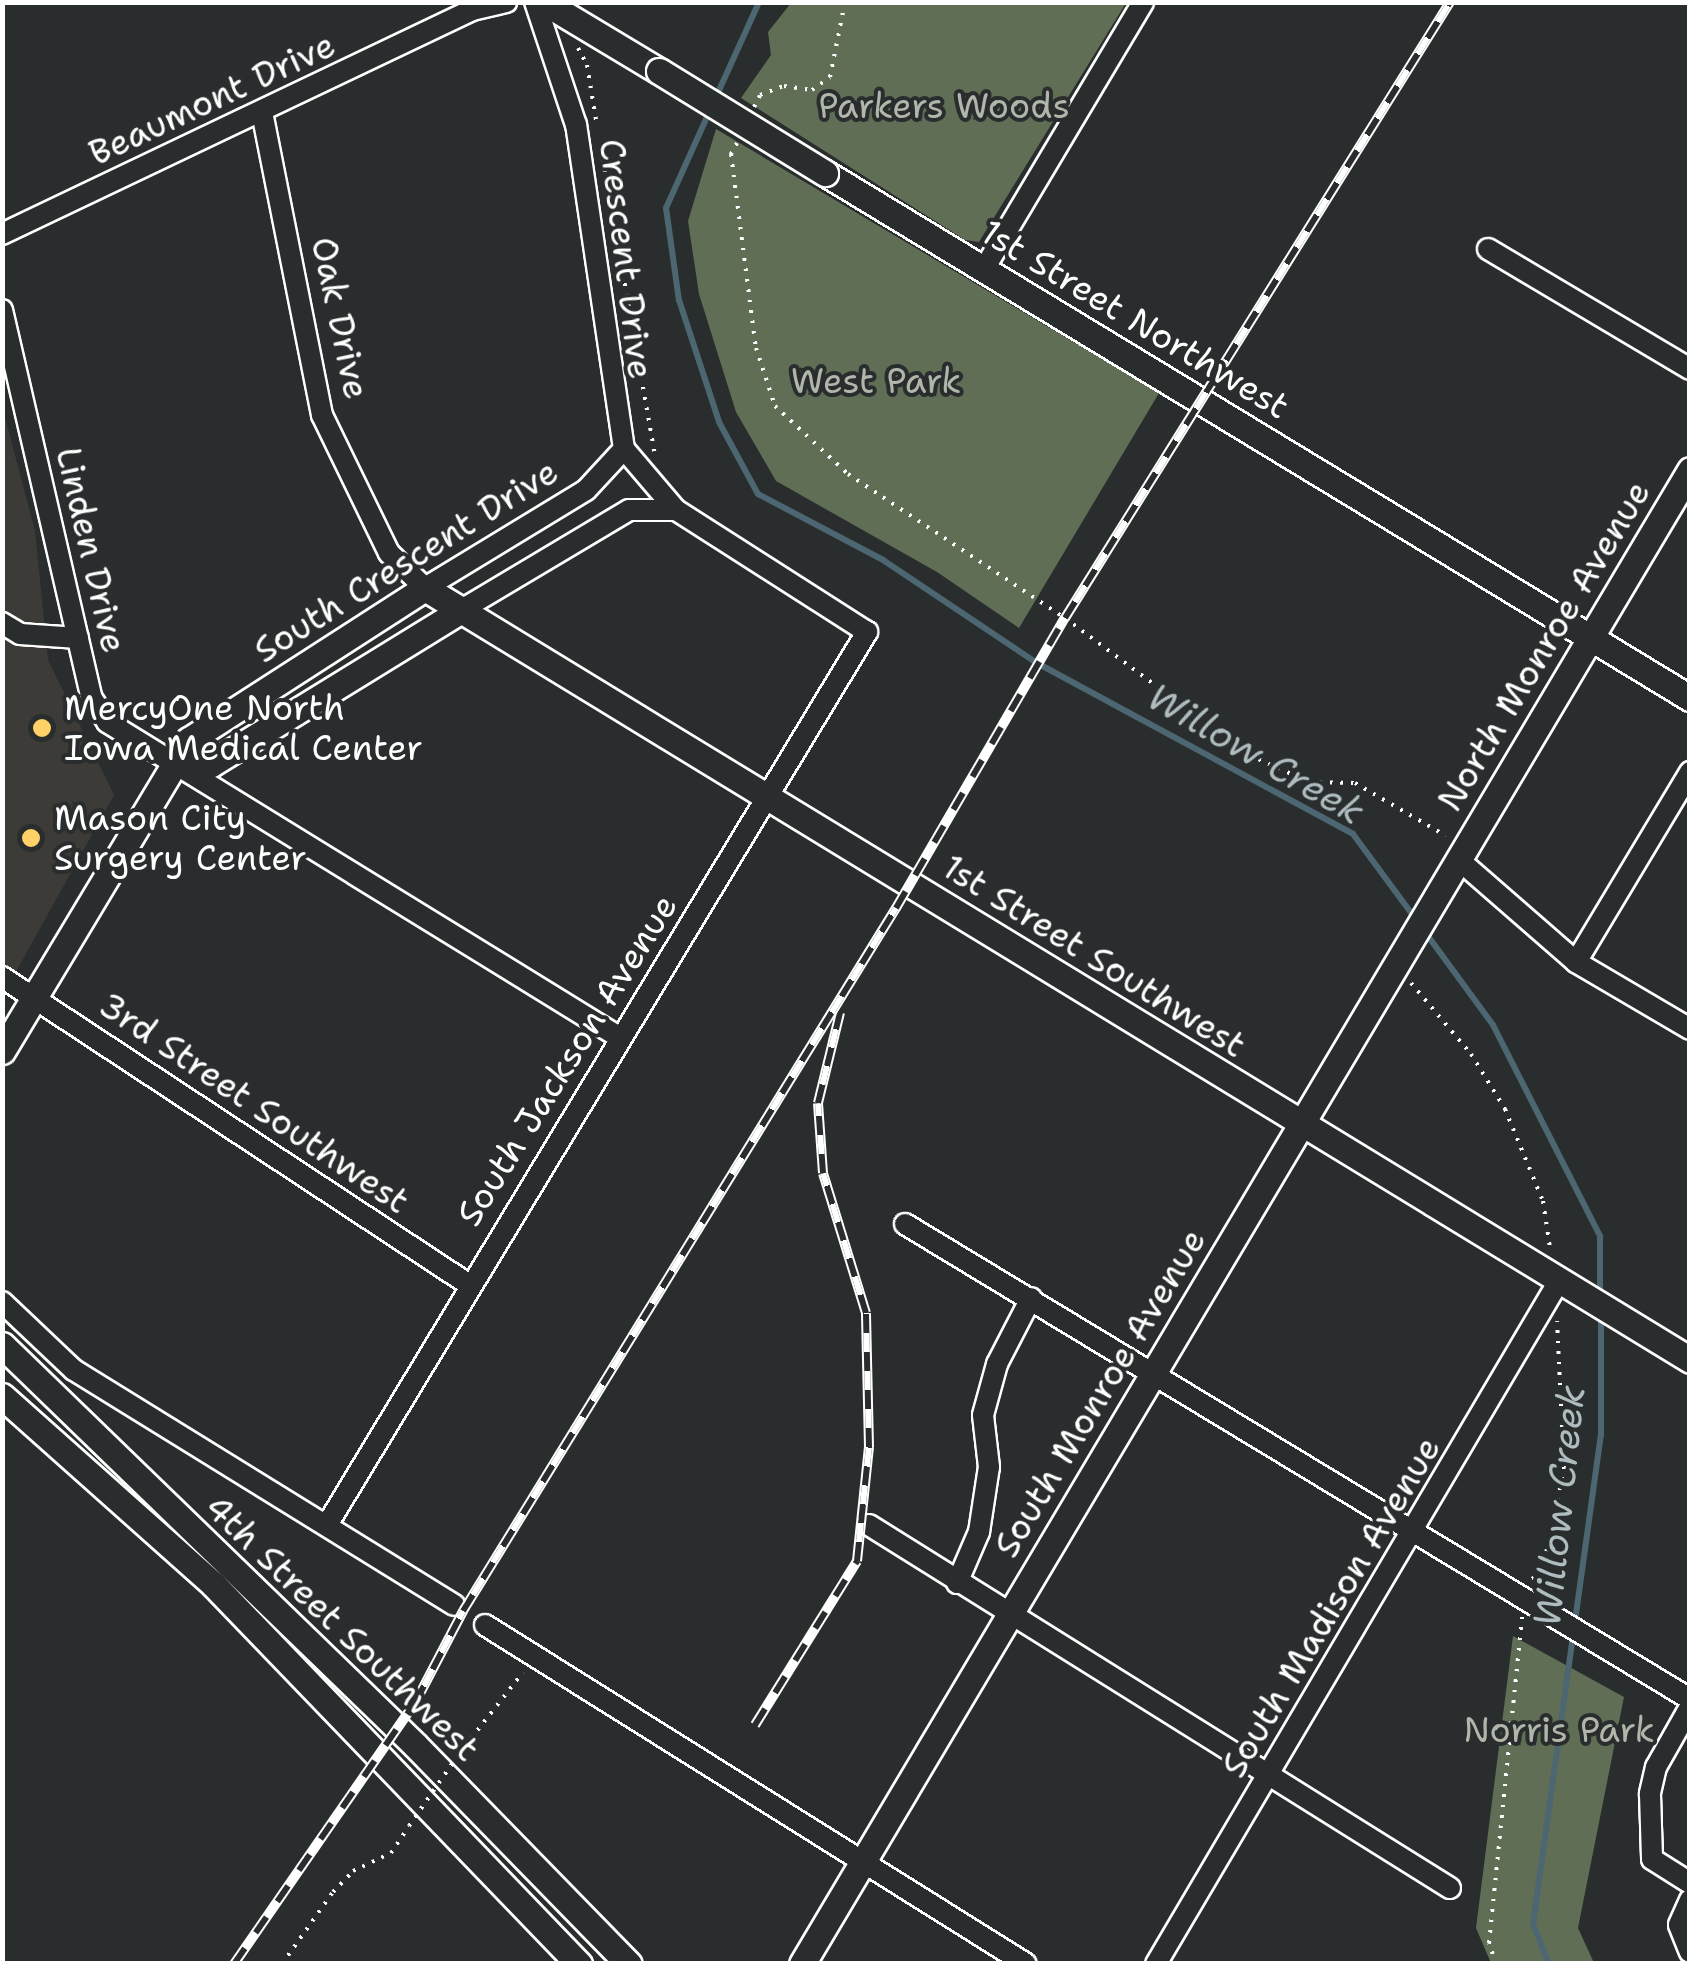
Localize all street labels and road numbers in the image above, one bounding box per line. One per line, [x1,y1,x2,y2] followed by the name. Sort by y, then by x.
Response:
[82,24,342,174] street label: Beaumont Drive
[590,137,662,381] street label: Crescent Drive
[973,210,1297,428] street label: 1st Street Northwest
[302,233,378,403] street label: Oak Drive
[47,443,135,657] street label: Linden Drive
[246,450,566,672] street label: South Crescent Drive
[1429,473,1659,819] street label: North Monroe Avenue
[935,846,1253,1066] street label: 1st Street Southwest
[448,887,686,1233] street label: South Jackson Avenue
[91,984,417,1222] street label: 3rd Street Southwest
[985,1221,1215,1565] street label: South Monroe Avenue
[1213,1429,1449,1785] street label: South Madison Avenue
[196,1486,488,1770] street label: 4th Street Southwest

